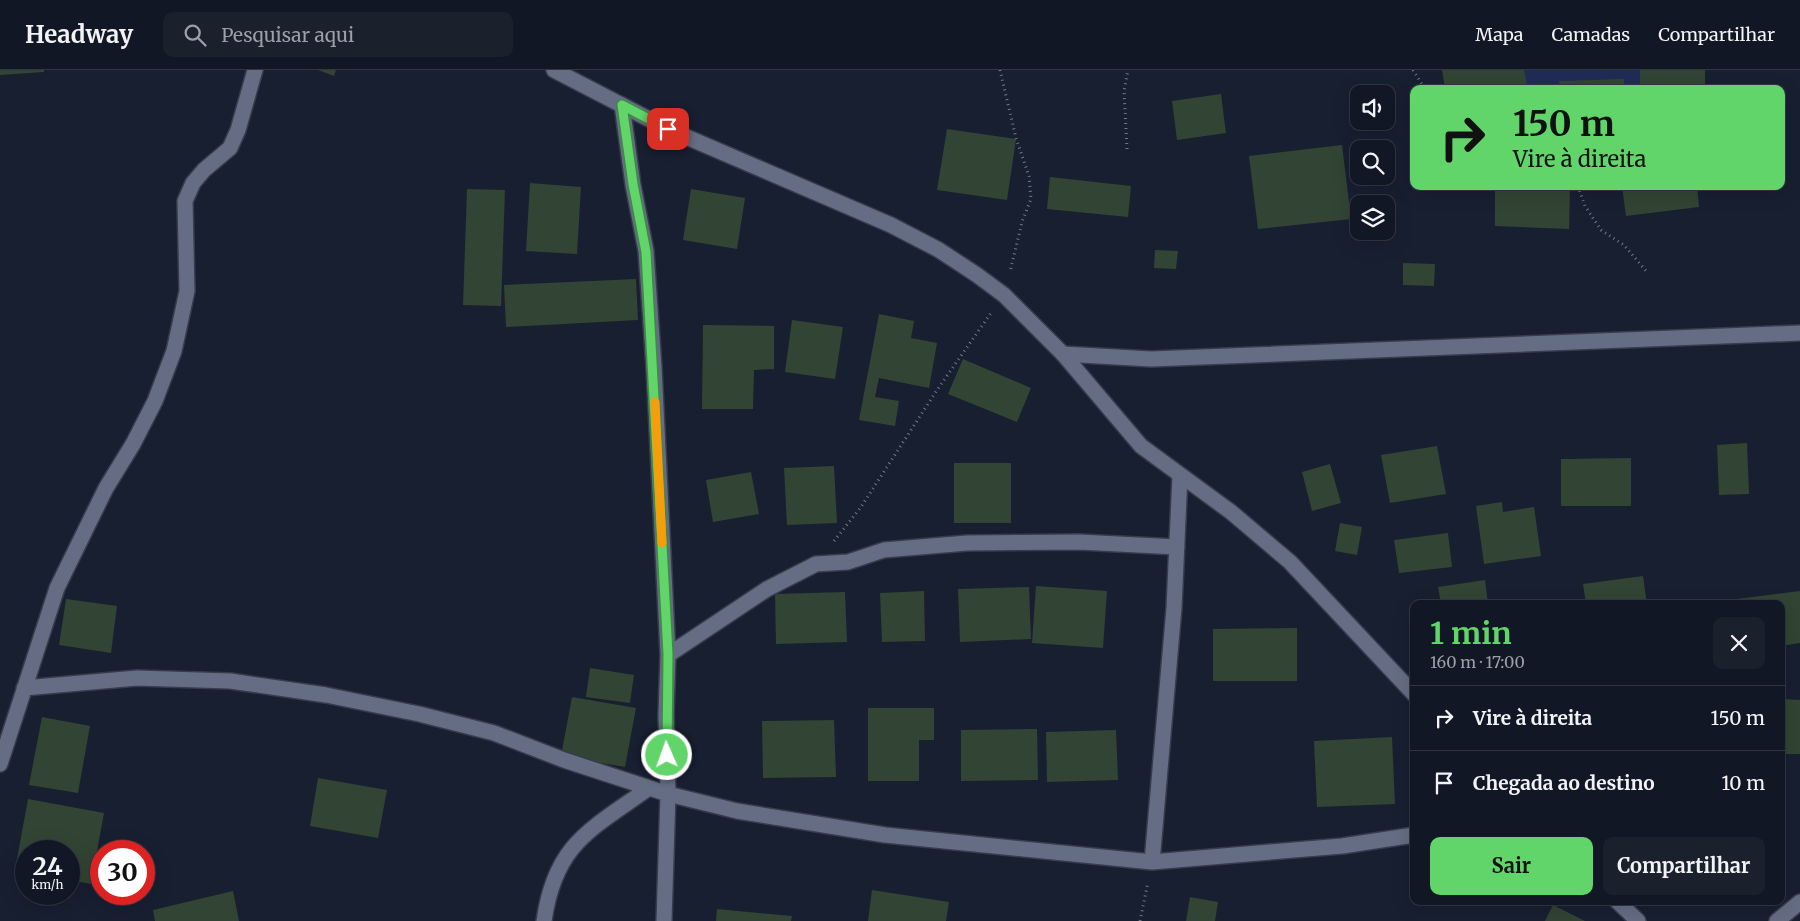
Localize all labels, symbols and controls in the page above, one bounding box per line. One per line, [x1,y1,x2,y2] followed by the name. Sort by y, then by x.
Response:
[163,12,513,57] search box
[25,19,133,50] text: Headway
[181,21,209,49] icon: search
[221,23,354,47] text: Pesquisar aqui
[1475,23,1524,46] text: Mapa
[1552,23,1630,46] text: Camadas
[1658,23,1775,46] text: Compartilhar
[1350,85,1395,240] map controls
[1350,85,1395,130] button: sound
[1513,102,1615,146] text: 150 m
[1430,105,1495,170] icon: right
[647,108,689,150] pin
[654,115,682,143] icon: arrive
[1350,140,1395,185] button: search
[1513,145,1646,173] text: Vire à direita
[1350,195,1395,240] button: layers
[1430,614,1512,652] text: 1 min
[1713,617,1765,669] button: close
[1430,652,1525,672] text: 160 m · 17:00
[1430,704,1458,732] icon: right
[1473,706,1592,730] text: Vire à direita
[1711,706,1765,730] text: 150 m
[640,728,692,780] position arrow
[1430,769,1458,797] icon: arrive
[1473,771,1655,795] text: Chegada ao destino
[1722,771,1765,795] text: 10 m
[1430,837,1593,895] button: Sair
[1603,837,1765,895] button: Compartilhar
[90,840,155,905] speed limit sign: 30
[32,850,63,882] text: 24
[32,877,63,892] text: km/h

